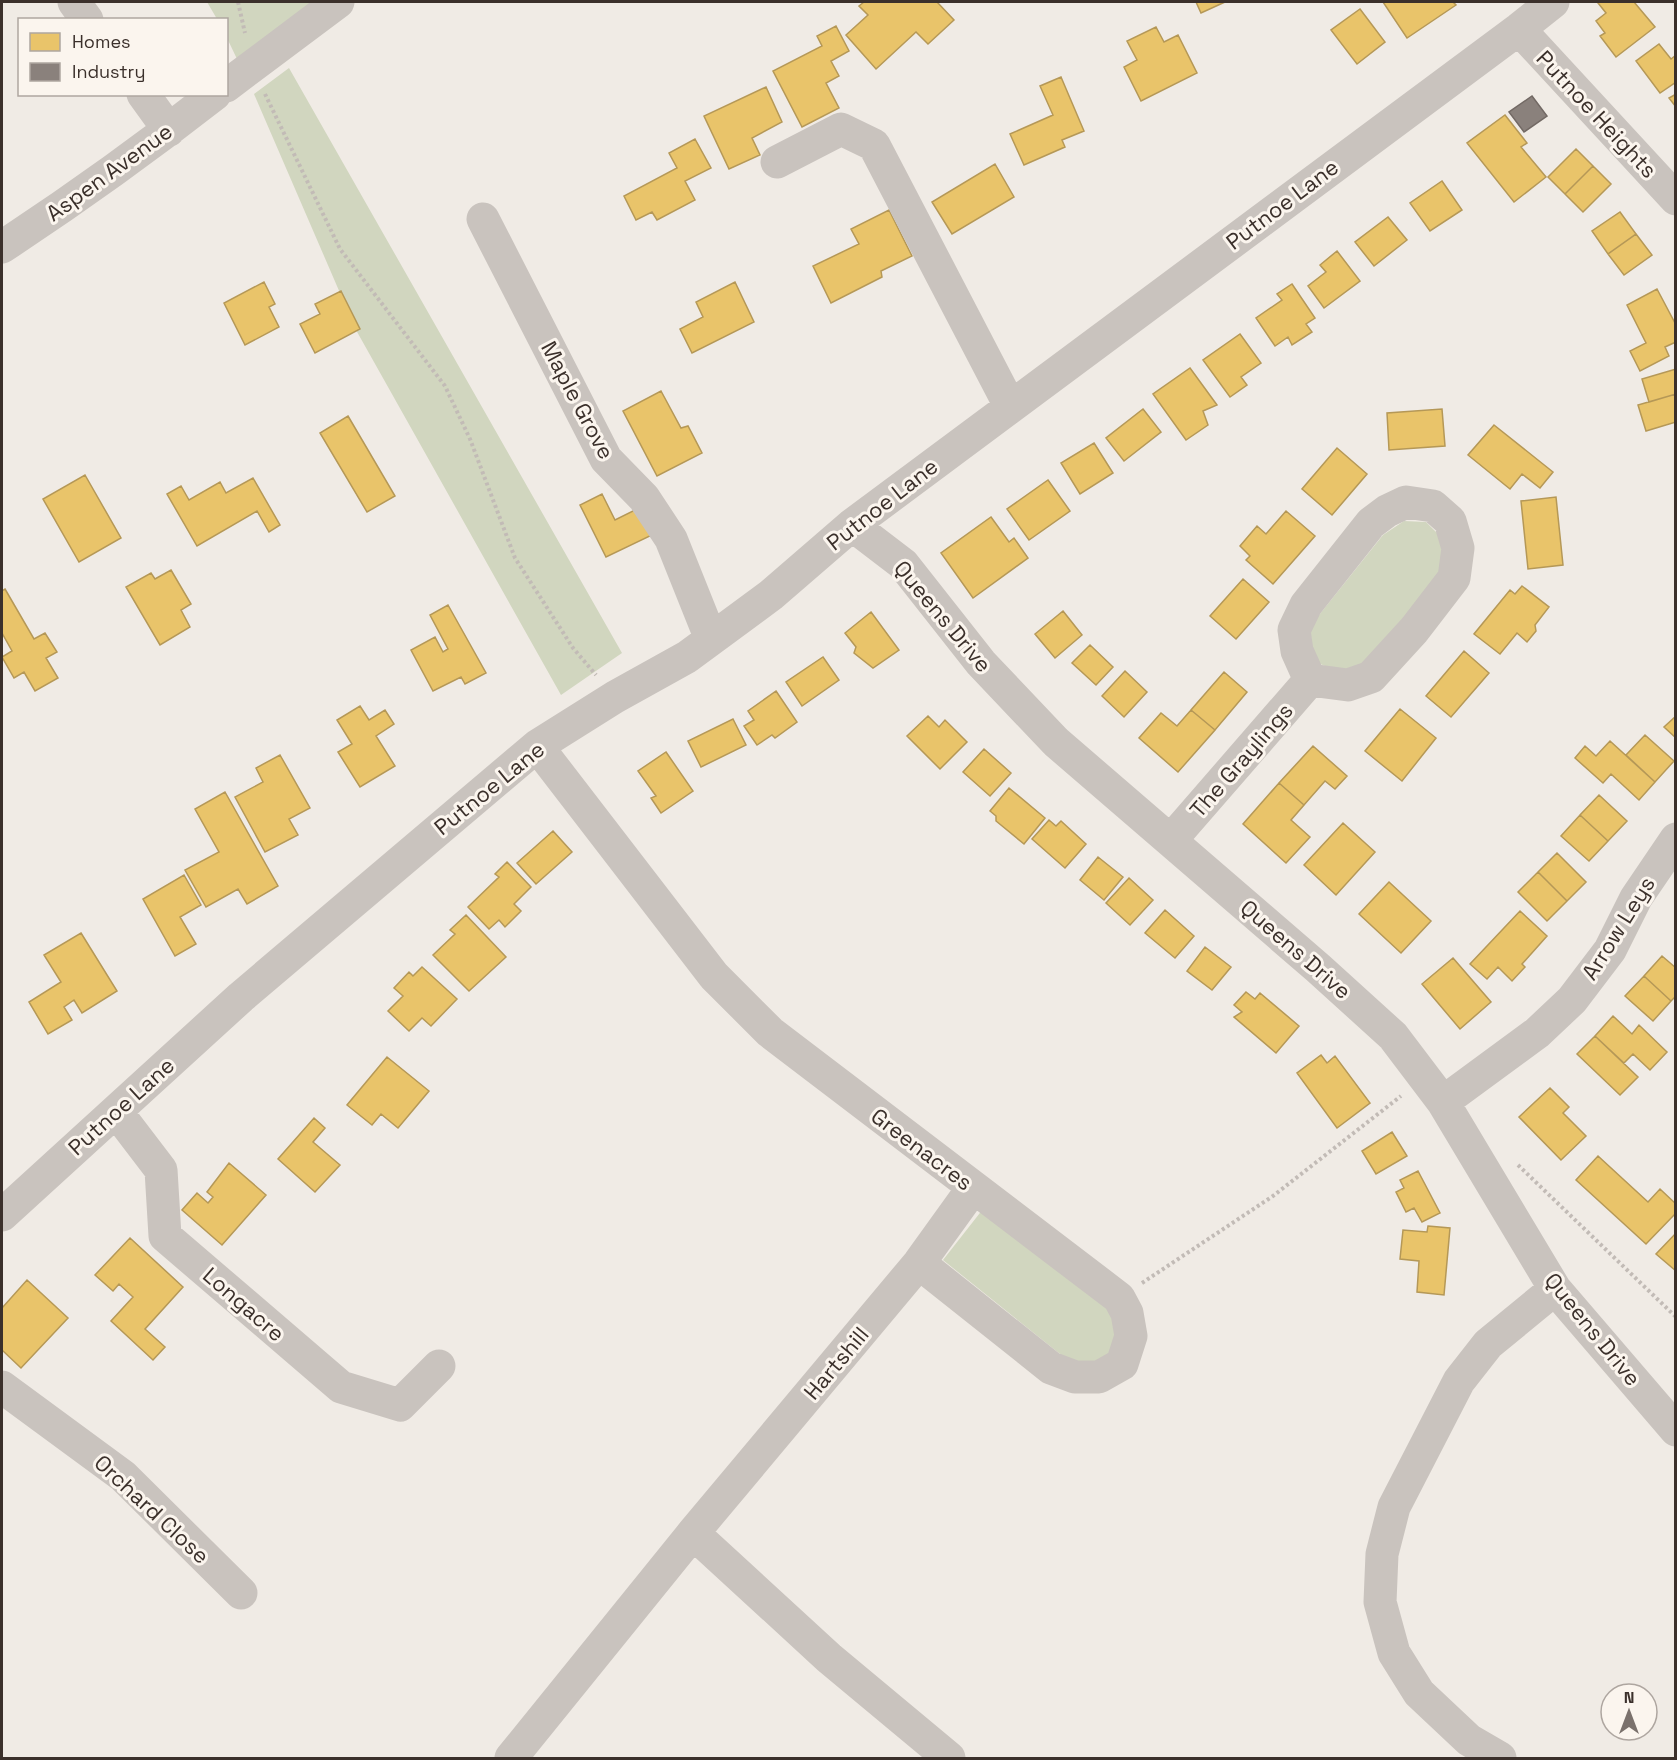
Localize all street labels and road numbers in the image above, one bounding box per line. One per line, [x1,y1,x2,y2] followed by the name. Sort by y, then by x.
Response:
[1531,44,1663,184] street label: Putnoe Heights
[40,117,178,227] street label: Aspen Avenue
[1220,153,1344,255] street label: Putnoe Lane
[535,336,621,464] street label: Maple Grove
[821,452,943,556] street label: Putnoe Lane
[888,554,998,678] street label: Queens Drive
[1183,697,1299,823] street label: The Graylings
[428,735,550,841] street label: Putnoe Lane
[1575,871,1661,985] street label: Arrow Leys
[1235,893,1357,1005] street label: Queens Drive
[62,1051,180,1161] street label: Putnoe Lane
[866,1102,978,1196] street label: Greenacres
[197,1261,291,1347] street label: Longacre
[1539,1267,1647,1391] street label: Queens Drive
[797,1321,875,1405] street label: Hartshill
[89,1449,215,1569] street label: Orchard Close

